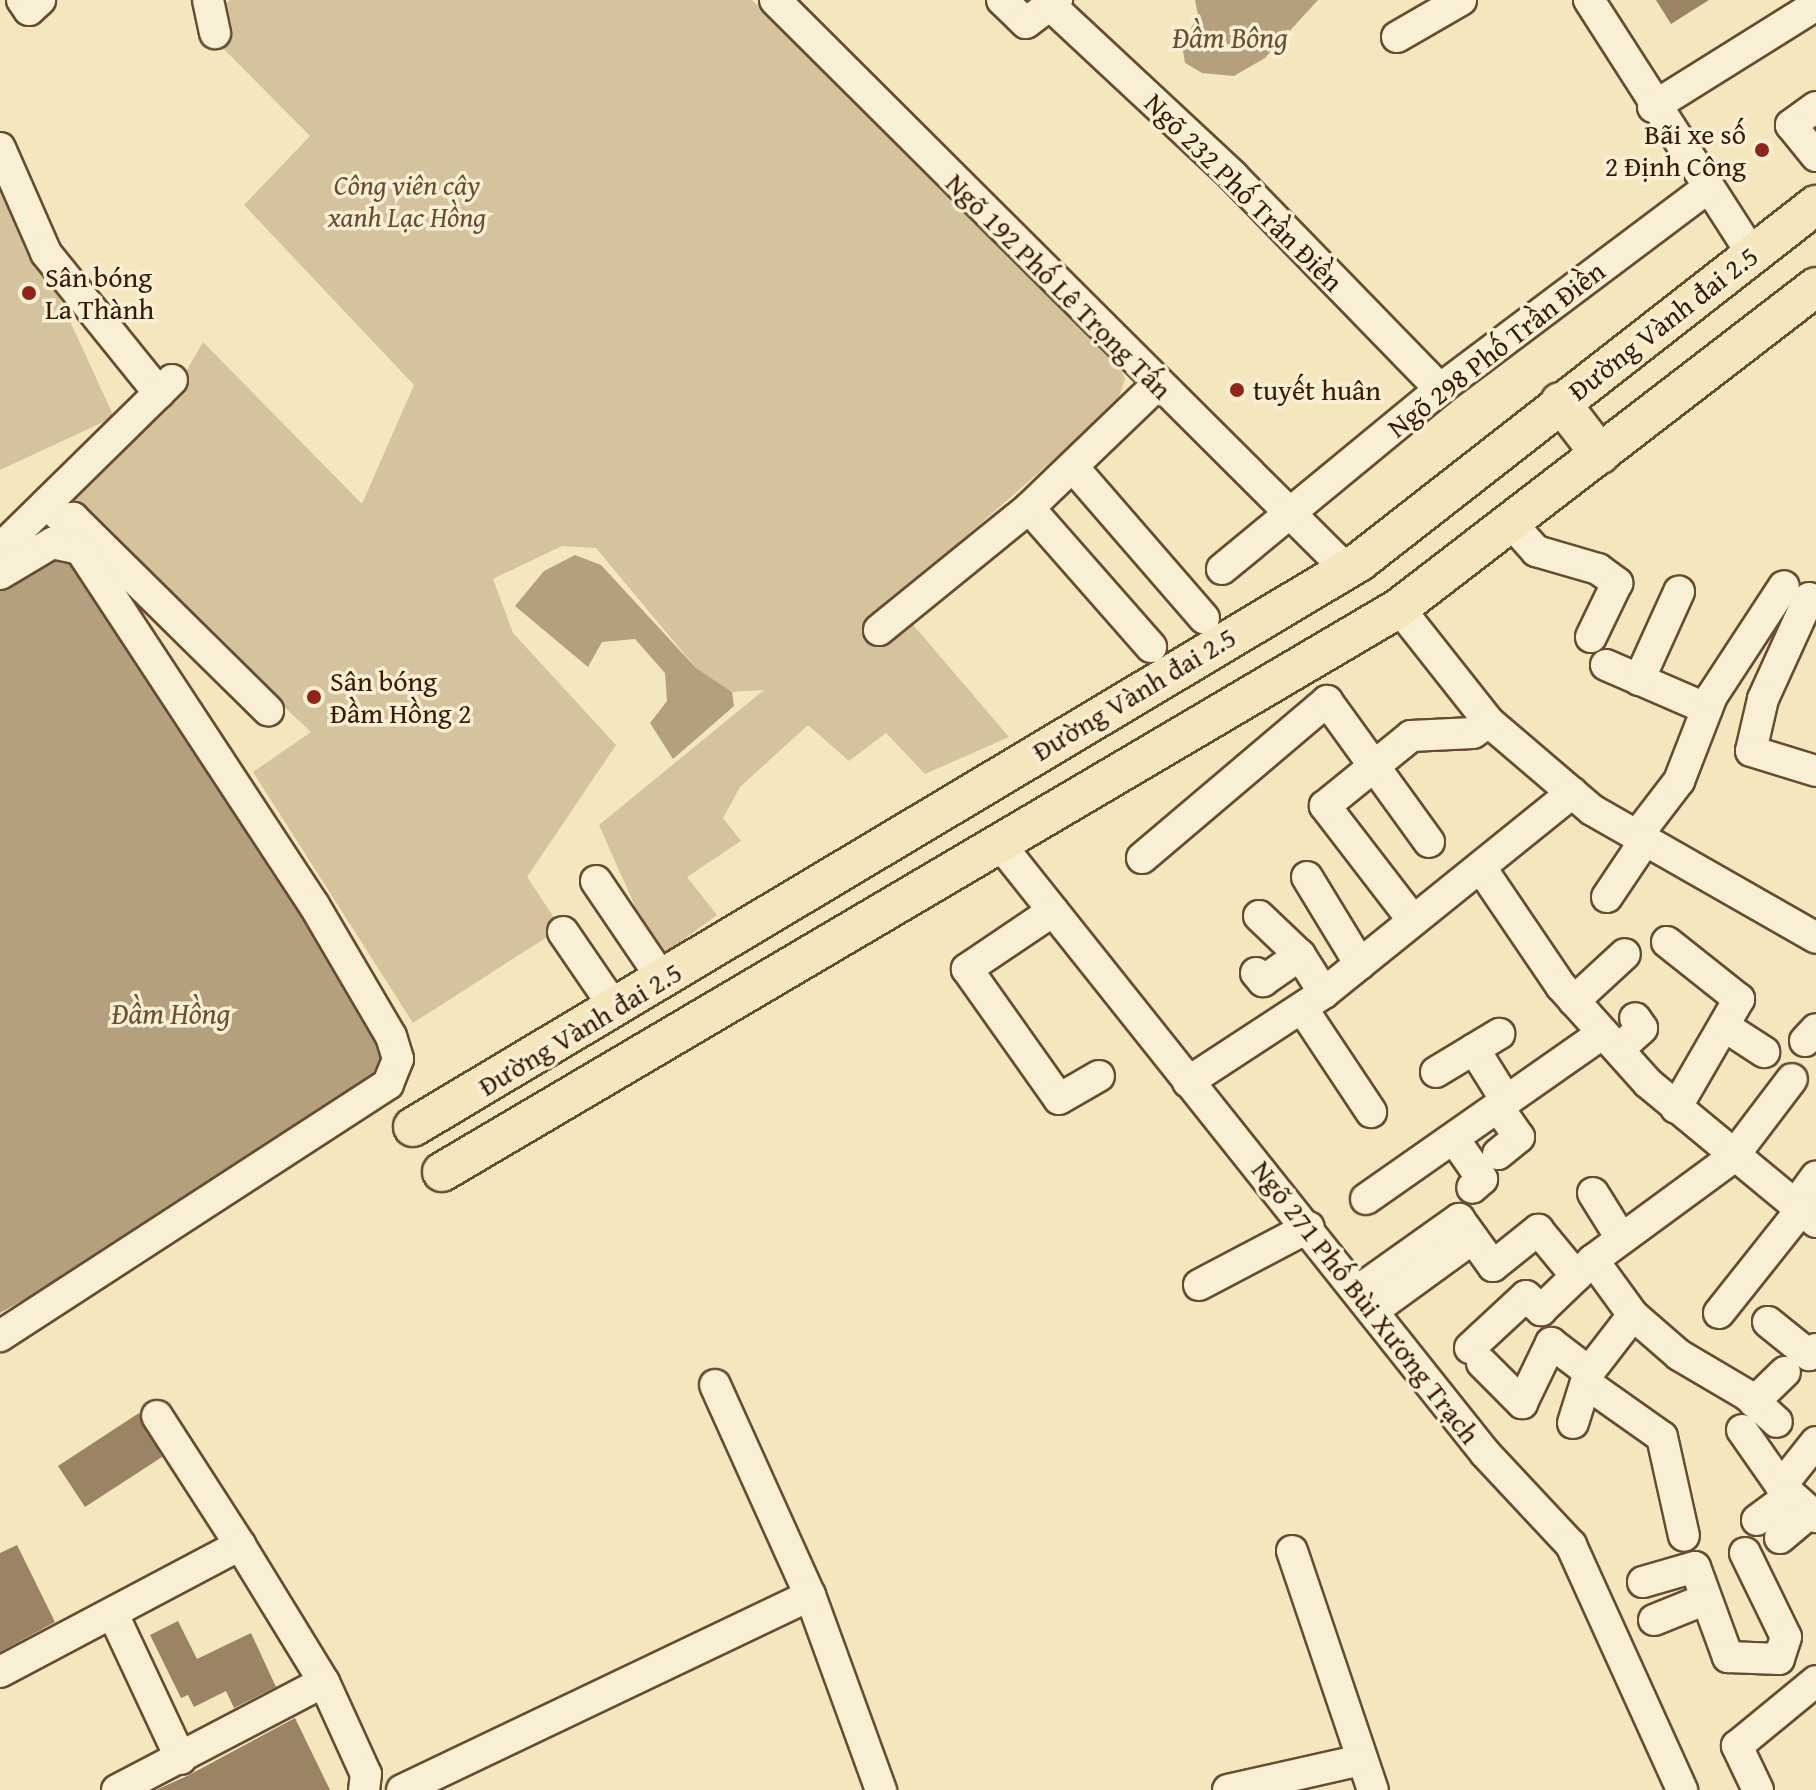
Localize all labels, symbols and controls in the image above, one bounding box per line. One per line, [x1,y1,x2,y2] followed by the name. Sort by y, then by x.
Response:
[1172,19,1288,55] water label: Đầm Bông
[1138,86,1350,298] street label: Ngõ 232 Phố Trần Điền
[1605,117,1746,183] place label: Bãi xe số 2 Định Công
[1753,141,1771,159] marker: Bãi xe số 2 Định Công
[939,166,1179,406] street label: Ngõ 192 Phố Lê Trọng Tấn
[328,168,486,234] park label: Công viên cây xanh Lạc Hồng
[1562,239,1764,407] street label: Đường Vành đai 2.5
[1381,254,1611,444] street label: Ngõ 298 Phố Trần Điền
[45,260,154,326] place label: Sân bóng La Thành
[20,284,38,302] marker: Sân bóng La Thành
[1253,373,1381,407] place label: tuyết huân
[1228,381,1246,399] marker: tuyết huân
[1026,620,1242,768] street label: Đường Vành đai 2.5
[330,664,471,730] place label: Sân bóng Đầm Hồng 2
[305,688,323,706] marker: Sân bóng Đầm Hồng 2
[472,955,688,1103] street label: Đường Vành đai 2.5
[112,995,230,1031] water label: Đầm Hồng
[1245,1154,1487,1450] street label: Ngõ 271 Phố Bùi Xương Trạch

